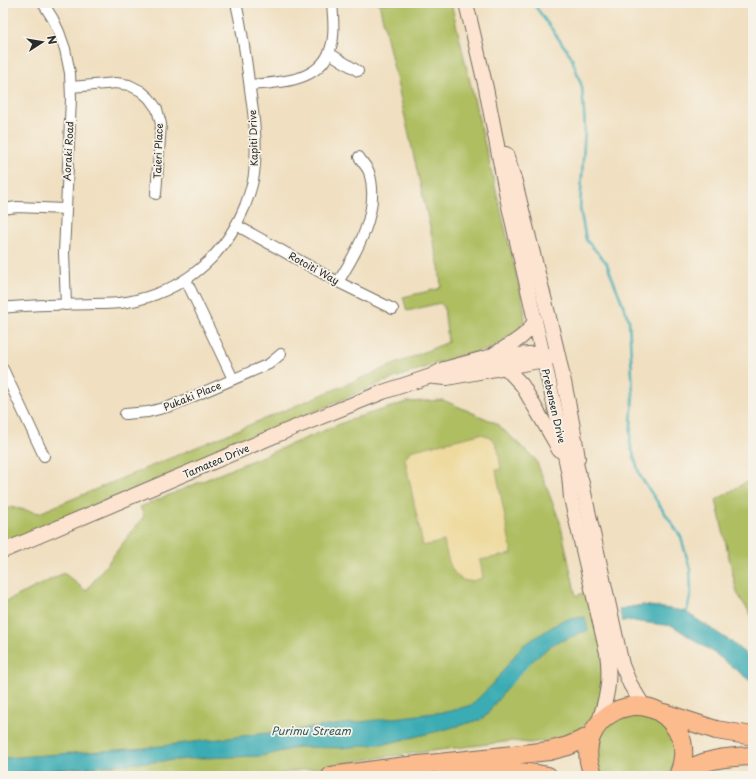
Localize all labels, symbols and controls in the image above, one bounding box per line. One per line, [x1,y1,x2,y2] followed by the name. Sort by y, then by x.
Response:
[22,22,62,62] north arrow
[43,34,62,46] text: N
[244,109,261,167] street label: Kapiti Drive
[58,121,77,181] street label: Aoraki Road
[149,122,166,179] street label: Taieri Place
[286,247,342,288] street label: Rotoiti Way
[539,367,570,445] street label: Prebensen Drive
[161,377,223,414] street label: Pukaki Place
[180,440,251,481] street label: Tamatea Drive
[271,722,352,739] water label: Purimu Stream

